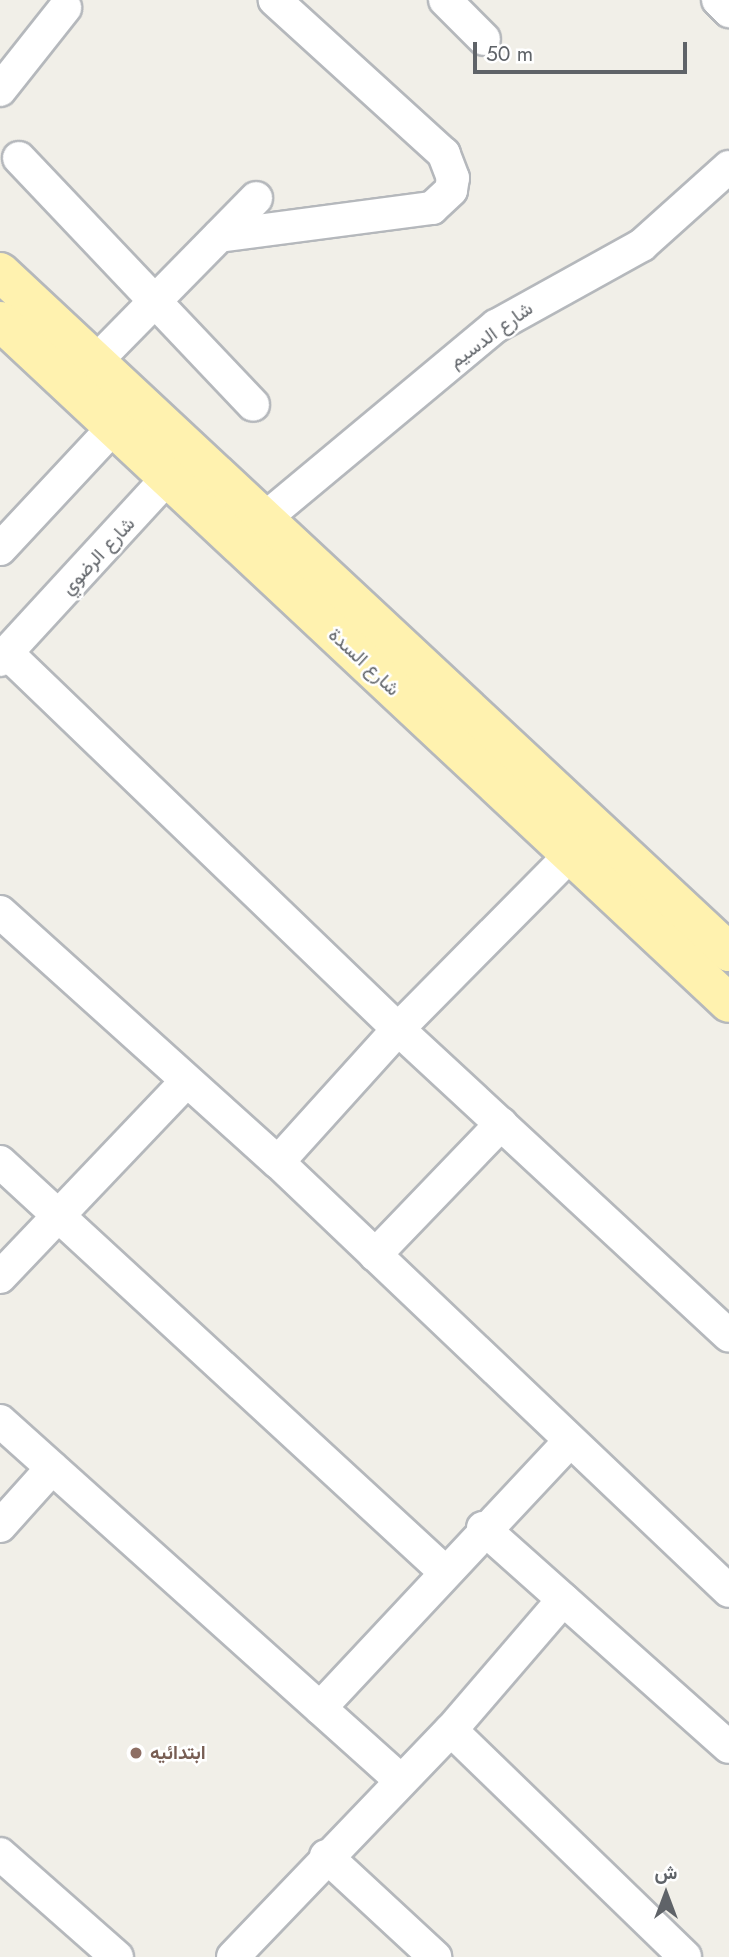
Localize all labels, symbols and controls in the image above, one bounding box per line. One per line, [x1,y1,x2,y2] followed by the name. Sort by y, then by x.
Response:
[477,28,690,72] scale bar
[486,39,533,69] text: 50 m
[445,297,537,373] street label: شارع الدسيم
[56,513,140,599] street label: شارع الرضوي
[324,623,404,701] street label: شارع السدة
[150,1742,206,1764] place label: ابتدائيه
[128,1745,144,1761] marker: ابتدائيه
[631,1859,701,1929] north arrow
[655,1859,677,1886] text: ش

